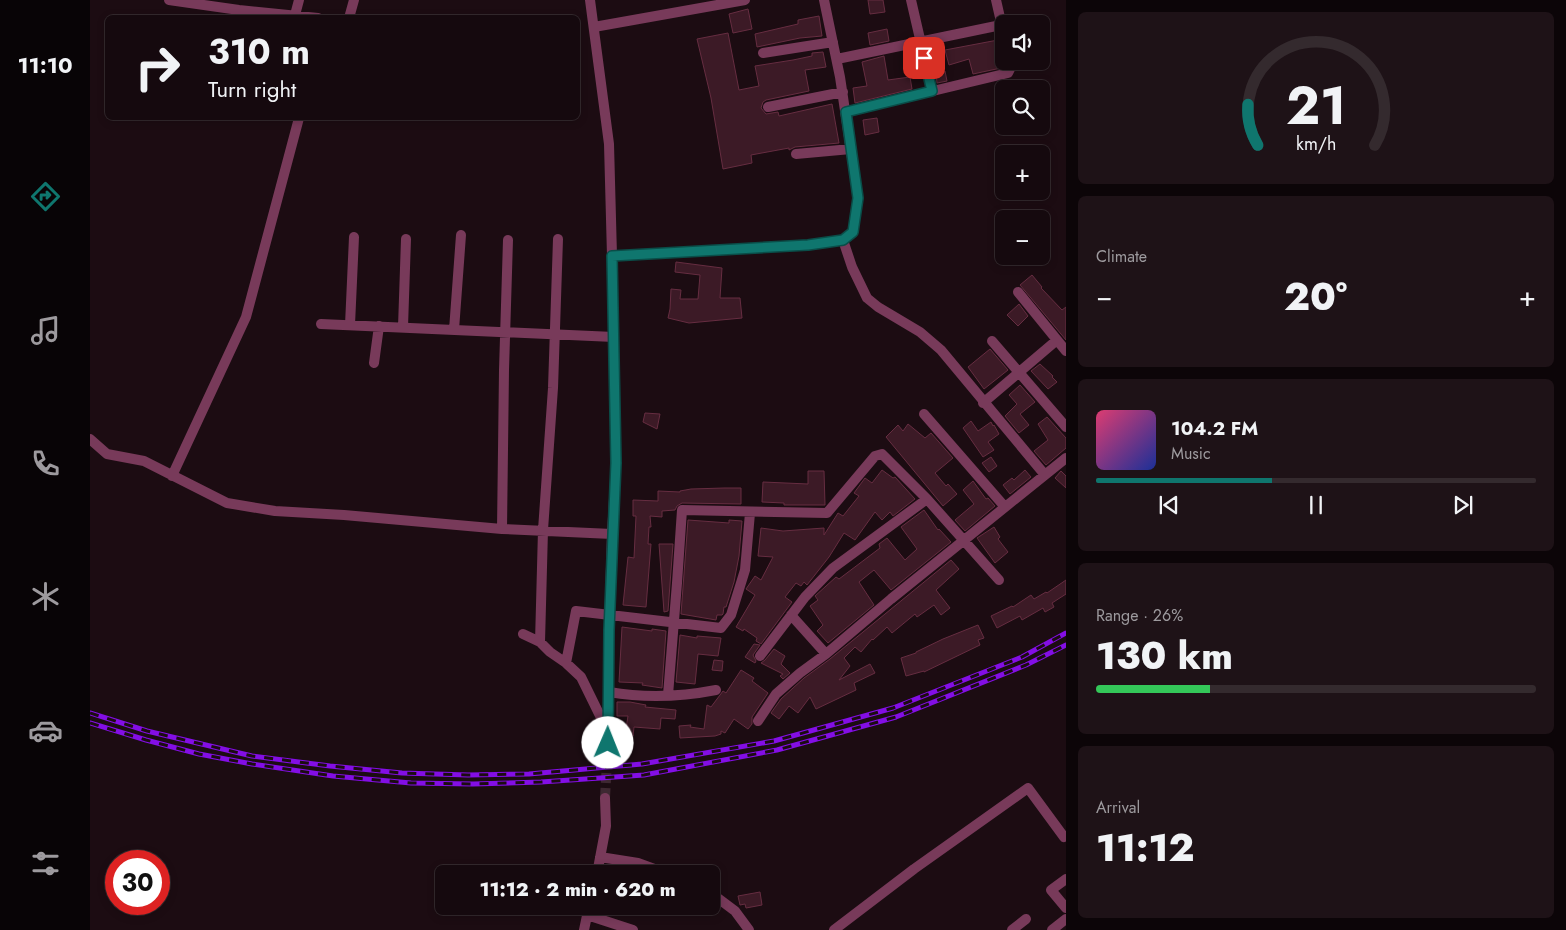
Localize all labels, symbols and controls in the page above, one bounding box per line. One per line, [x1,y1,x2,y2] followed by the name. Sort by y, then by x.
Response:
[995,15,1050,265] map controls
[995,15,1050,70] button: sound
[208,27,310,77] text: 310 m
[125,35,190,100] icon: right
[903,37,945,79] pin
[910,44,938,72] icon: arrive
[17,49,73,81] text: 11:10
[1286,68,1346,144] text: 21
[208,73,296,105] text: Turn right
[995,80,1050,135] button: search
[1296,131,1336,157] text: km/h
[995,145,1050,200] button: +
[28,179,63,214] icon: directions
[995,210,1050,265] button: −
[1096,245,1147,268] text: Climate
[1284,269,1347,324] text: 20°
[1096,276,1113,317] text: −
[1519,276,1536,317] text: +
[28,313,63,348] icon: music
[1171,415,1258,442] text: 104.2 FM
[1171,442,1211,465] text: Music
[28,446,63,481] icon: phone
[1155,491,1183,519] icon: previous
[1302,491,1330,519] icon: pause
[1449,491,1477,519] icon: next
[28,579,63,614] icon: climate
[1096,604,1183,627] text: Range · 26%
[1096,628,1233,683] text: 130 km
[28,713,63,748] icon: car
[581,716,633,768] position arrow
[1096,796,1140,819] text: Arrival
[1096,820,1195,875] text: 11:12
[28,846,63,881] icon: filters
[105,850,170,915] speed limit sign: 30
[479,876,676,903] text: 11:12 · 2 min · 620 m

